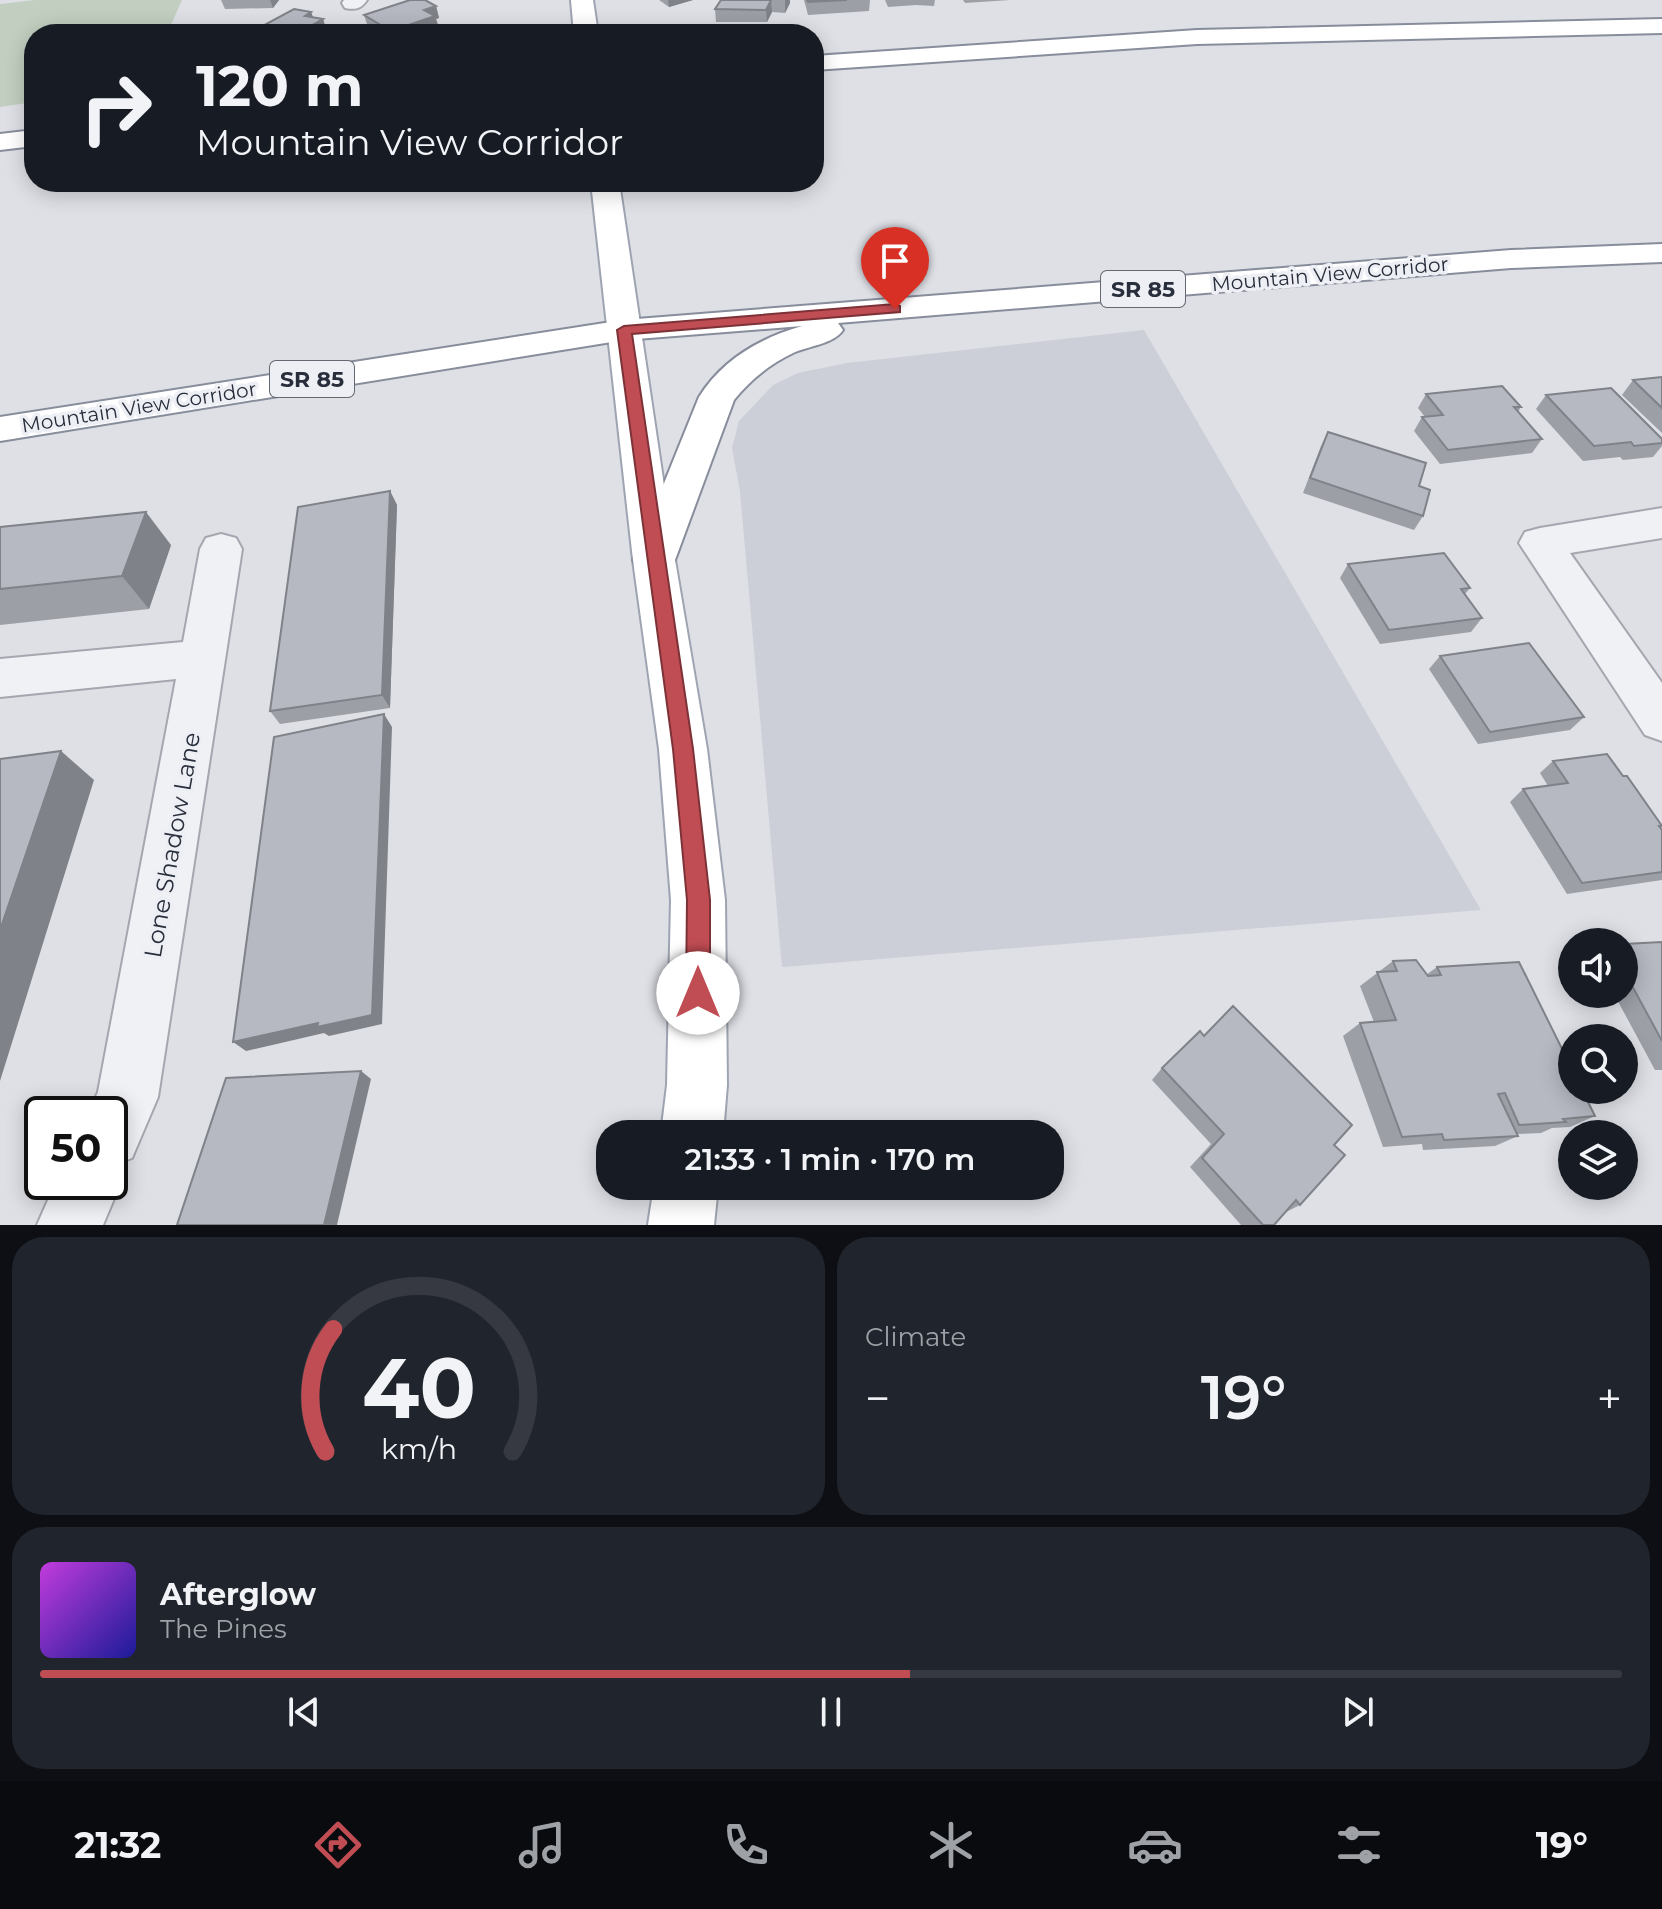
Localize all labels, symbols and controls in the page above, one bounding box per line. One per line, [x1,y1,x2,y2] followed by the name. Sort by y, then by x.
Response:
[196,52,364,120] text: 120 m
[64,56,168,160] icon: right
[196,120,623,164] text: Mountain View Corridor
[861,227,929,309] pin
[873,239,917,283] icon: arrive
[1211,252,1449,296] street label: Mountain View Corridor
[1101,271,1185,307] road number: SR 85
[270,361,354,397] road number: SR 85
[20,377,258,437] street label: Mountain View Corridor
[138,730,206,960] street label: Lone Shadow Lane
[1558,928,1638,1200] map controls
[1558,928,1638,1008] button: sound
[656,951,740,1035] position arrow
[1558,1024,1638,1104] button: search
[24,1096,128,1200] speed limit sign: 50
[1558,1120,1638,1200] button: layers
[685,1141,975,1178] text: 21:33 · 1 min · 170 m
[865,1321,966,1353] text: Climate
[362,1337,475,1439] text: 40
[1201,1361,1286,1434] text: 19°
[865,1371,890,1425] text: −
[1597,1371,1622,1425] text: +
[380,1431,457,1466] text: km/h
[160,1576,316,1613] text: Afterglow
[160,1613,287,1645] text: The Pines
[282,1690,326,1734] icon: previous
[809,1690,853,1734] icon: pause
[1336,1690,1380,1734] icon: next
[310,1817,366,1873] icon: directions
[514,1817,570,1873] icon: music
[718,1817,774,1873] icon: phone
[923,1817,979,1873] icon: climate
[1127,1817,1183,1873] icon: car
[1331,1817,1387,1873] icon: filters
[74,1823,161,1867] text: 21:32
[1536,1823,1588,1867] text: 19°

